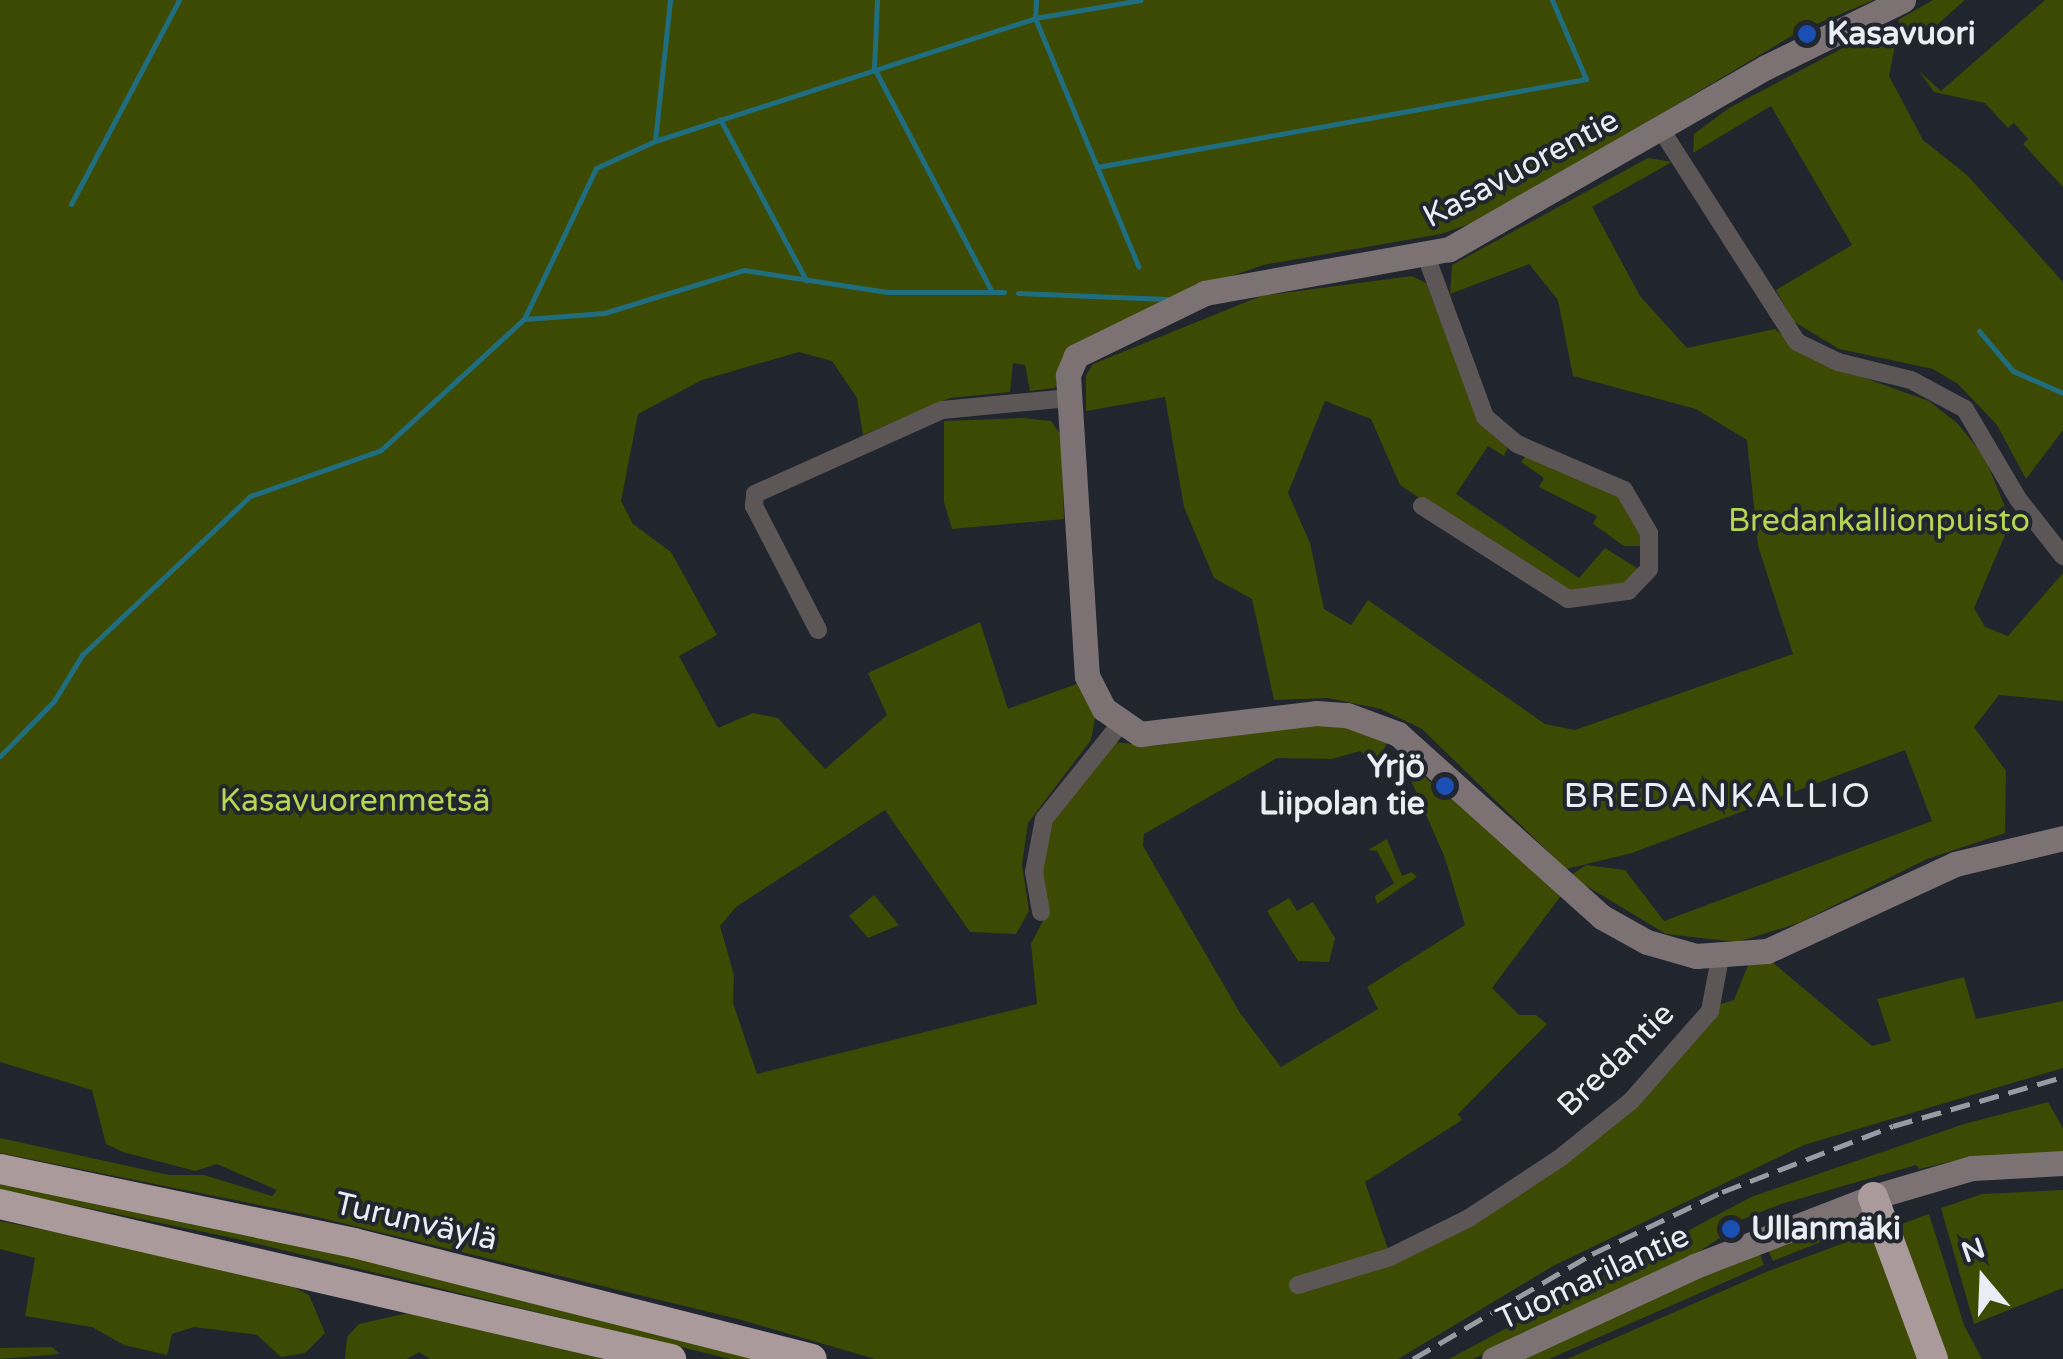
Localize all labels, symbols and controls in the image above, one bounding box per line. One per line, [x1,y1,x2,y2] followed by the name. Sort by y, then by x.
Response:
[1827,15,1976,53] place label: Kasavuori
[1796,23,1818,45] marker: Kasavuori
[1417,101,1625,237] street label: Kasavuorentie
[1728,502,2030,540] park label: Bredankallionpuisto
[1259,749,1425,824] place label: Yrjö Liipolan tie
[1434,775,1456,797] marker: Yrjö Liipolan tie
[1563,775,1873,817] district label: BREDANKALLIO
[220,782,490,820] park label: Kasavuorenmetsä
[1550,995,1682,1125] street label: Bredantie
[331,1185,501,1259] street label: Turunväylä
[1751,1210,1901,1248] place label: Ullanmäki
[1491,1217,1695,1339] street label: Tuomarilantie
[1720,1218,1742,1240] marker: Ullanmäki
[1933,1229,2033,1329] north arrow
[1957,1231,1989,1270] text: N

